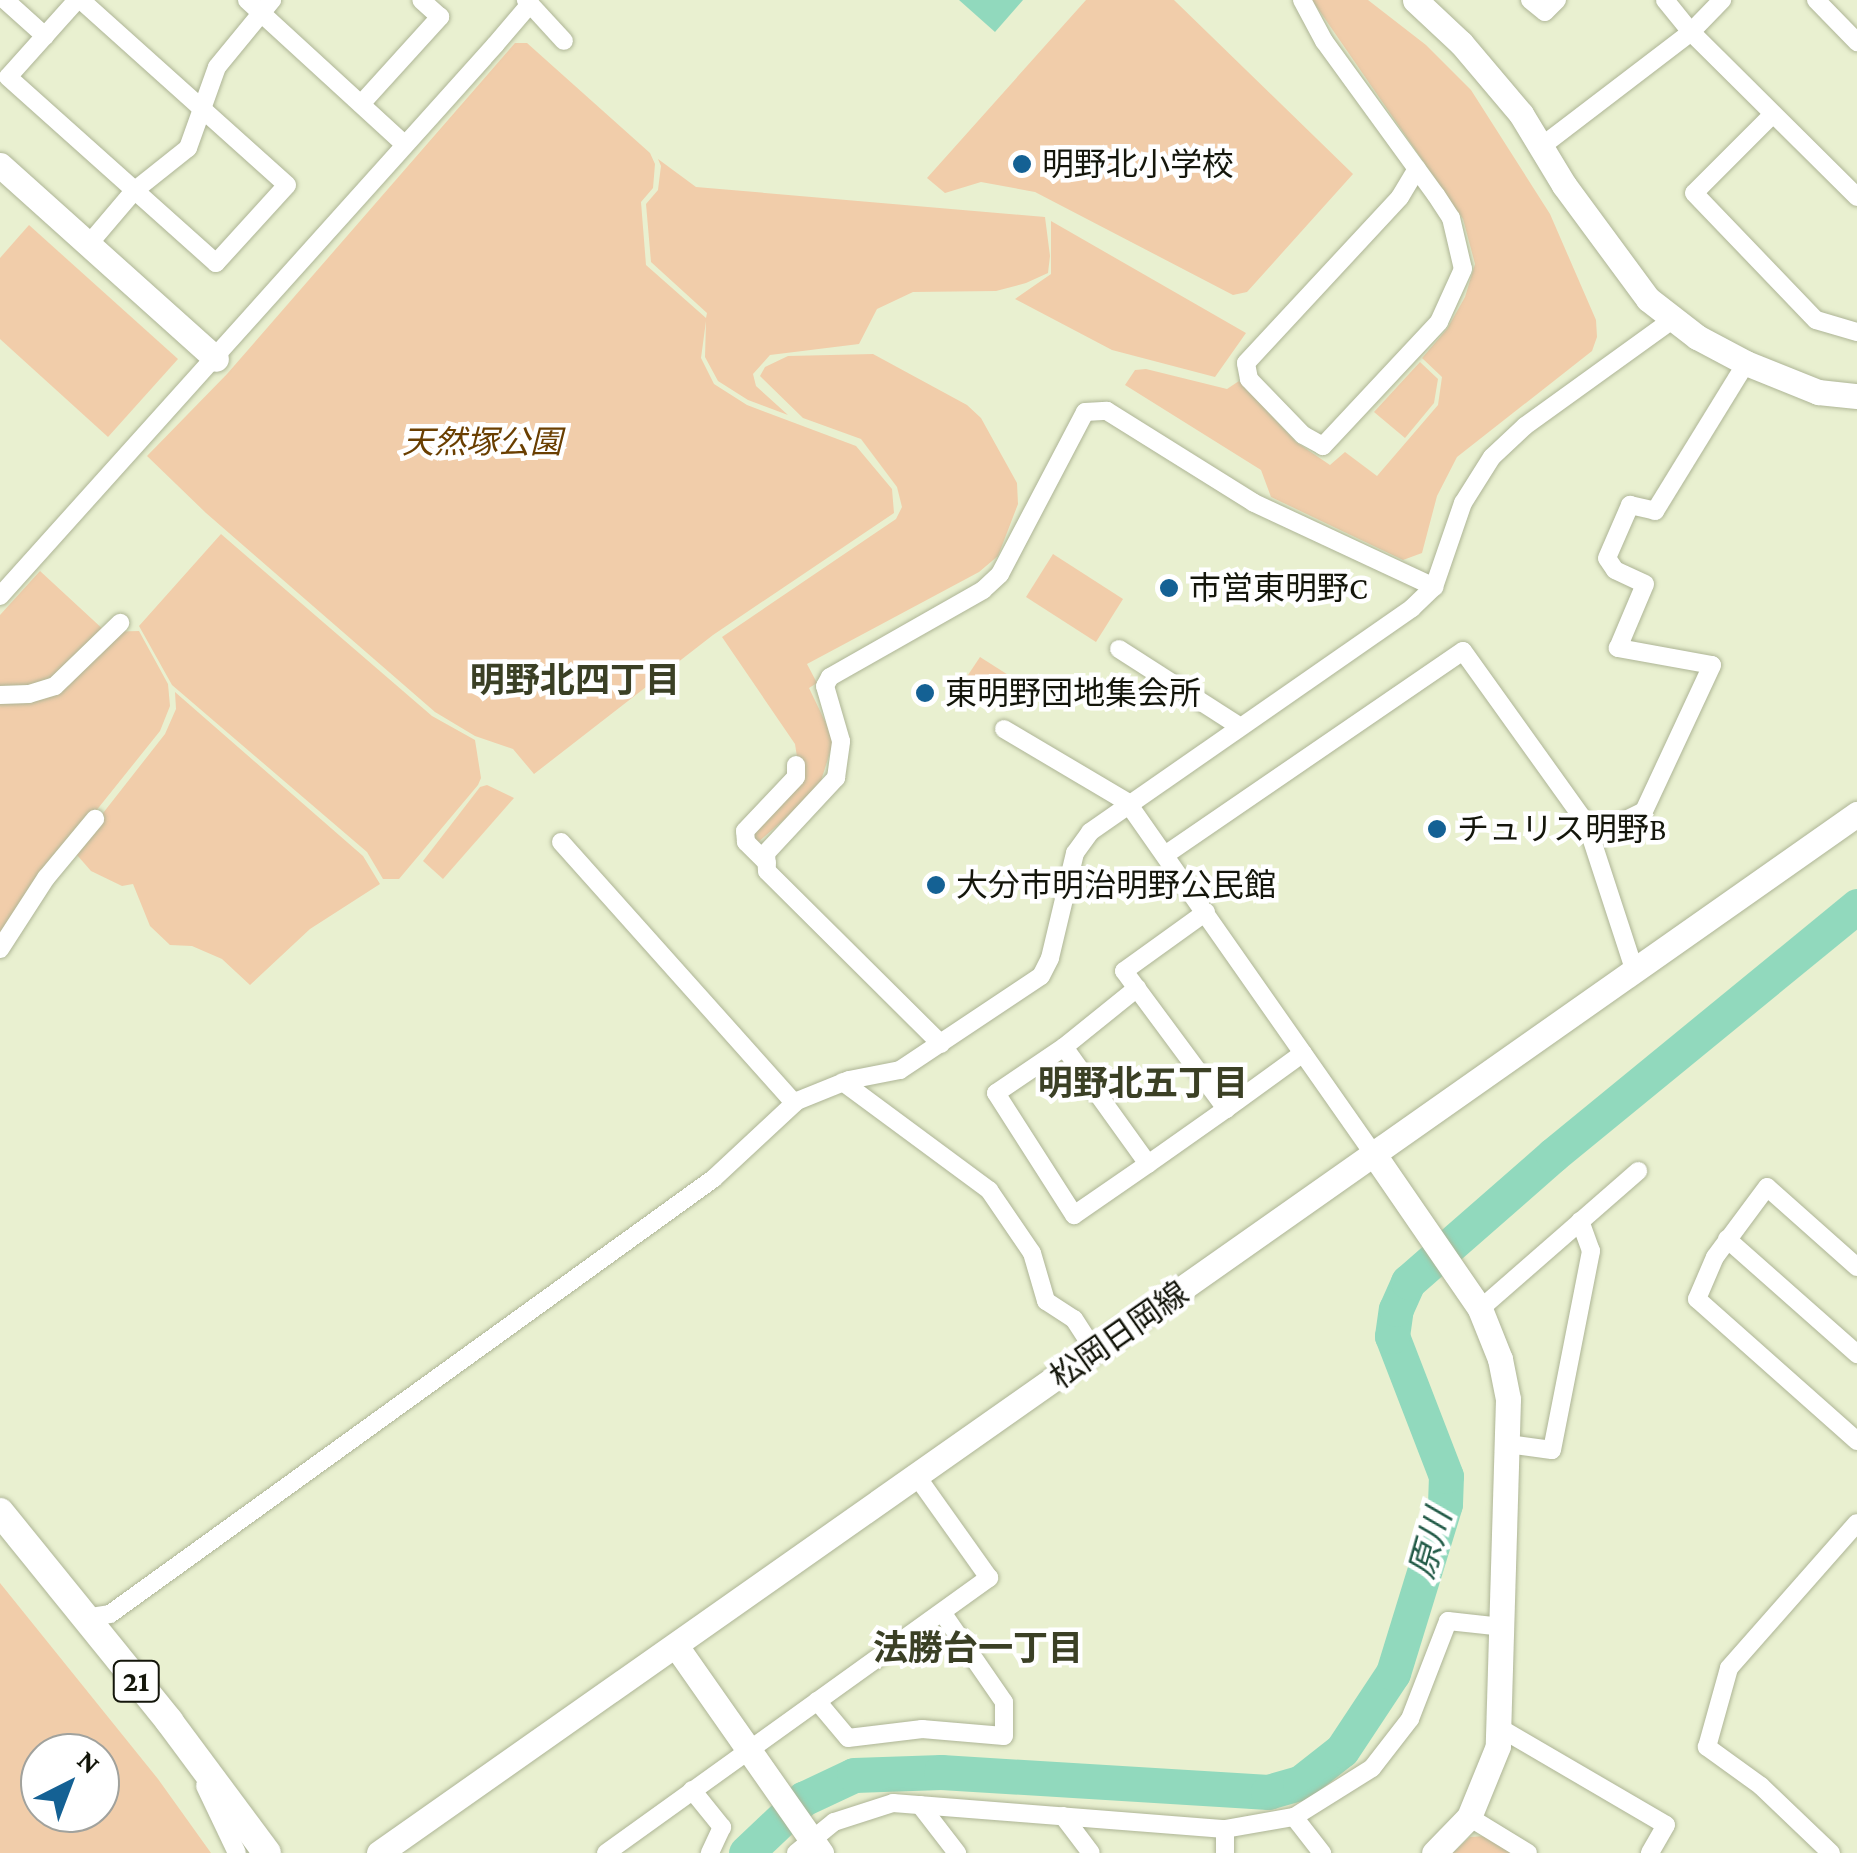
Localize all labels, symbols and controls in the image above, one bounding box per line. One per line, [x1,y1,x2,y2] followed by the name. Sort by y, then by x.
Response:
[1042,145,1234,183] place label: 明野北小学校
[1011,153,1033,175] marker: 明野北小学校
[402,423,562,461] park label: 天然塚公園
[1189,569,1368,607] place label: 市営東明野C
[1158,577,1180,599] marker: 市営東明野C
[470,660,680,702] district label: 明野北四丁目
[945,674,1201,712] place label: 東明野団地集会所
[914,682,936,704] marker: 東明野団地集会所
[1457,810,1666,848] place label: チュリス明野B
[1426,818,1448,840] marker: チュリス明野B
[956,866,1276,904] place label: 大分市明治明野公民館
[925,874,947,896] marker: 大分市明治明野公民館
[1038,1063,1248,1105] district label: 明野北五丁目
[1042,1273,1196,1397] street label: 松岡日岡線
[1401,1505,1461,1583] water label: 原川
[873,1628,1083,1670] district label: 法勝台一丁目
[111,1656,161,1706] road number: 21
[20,1733,120,1833] north arrow
[72,1744,107,1780] text: N

